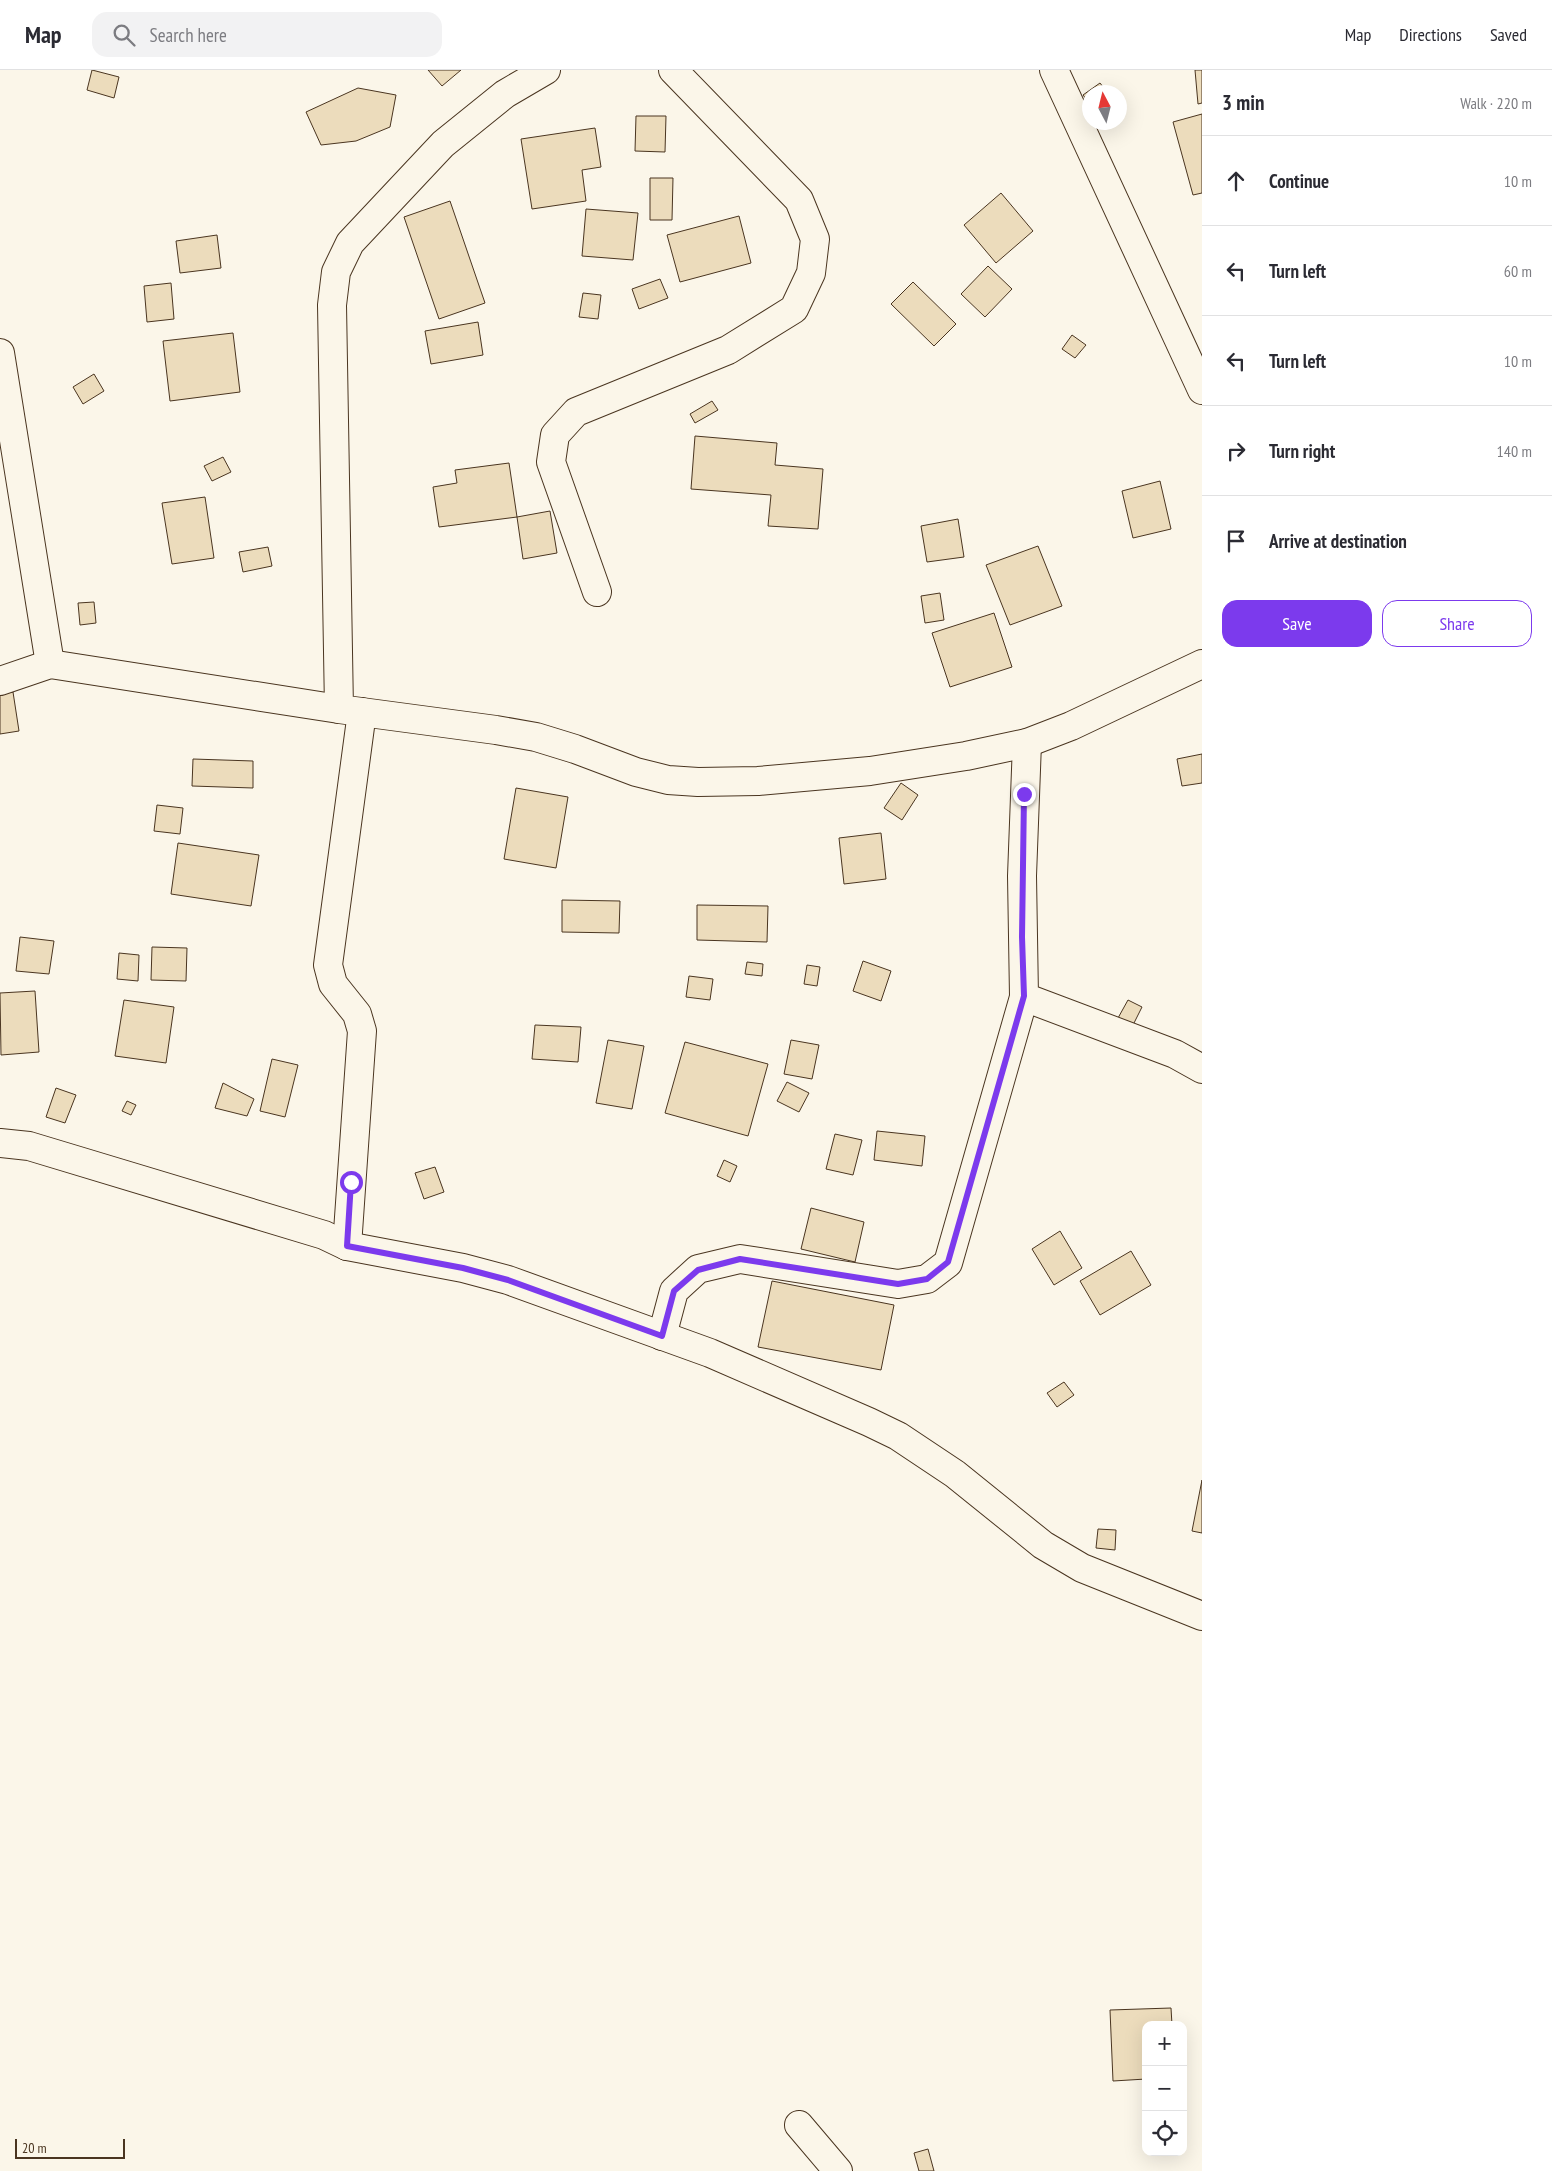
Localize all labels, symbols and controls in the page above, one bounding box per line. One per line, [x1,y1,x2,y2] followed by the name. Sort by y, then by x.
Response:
[92,12,442,57] search box
[25,19,62,50] text: Map
[110,21,138,49] icon: search
[150,23,227,47] text: Search here
[1345,23,1371,46] text: Map
[1399,23,1462,46] text: Directions
[1490,23,1527,46] text: Saved
[1082,85,1127,130] north arrow
[1222,89,1264,116] text: 3 min
[1460,93,1532,113] text: Walk · 220 m
[1222,167,1250,195] icon: ahead
[1269,169,1329,193] text: Continue
[1504,171,1532,191] text: 10 m
[1222,257,1250,285] icon: left
[1269,259,1326,283] text: Turn left
[1504,261,1532,281] text: 60 m
[1222,347,1250,375] icon: left
[1269,349,1326,373] text: Turn left
[1504,351,1532,371] text: 10 m
[1222,437,1250,465] icon: right
[1269,439,1335,463] text: Turn right
[1497,441,1532,461] text: 140 m
[1222,527,1250,555] icon: arrive
[1269,529,1407,553] text: Arrive at destination
[1222,600,1372,647] button: Save
[1382,600,1532,647] button: Share
[1013,783,1036,806] route end
[340,1171,363,1194] route start
[1142,2021,1187,2156] map controls
[1142,2021,1187,2066] button: +
[1142,2066,1187,2111] button: −
[1142,2111,1187,2156] button: locate
[15,2136,125,2159] scale bar
[22,2139,47,2157] text: 20 m

